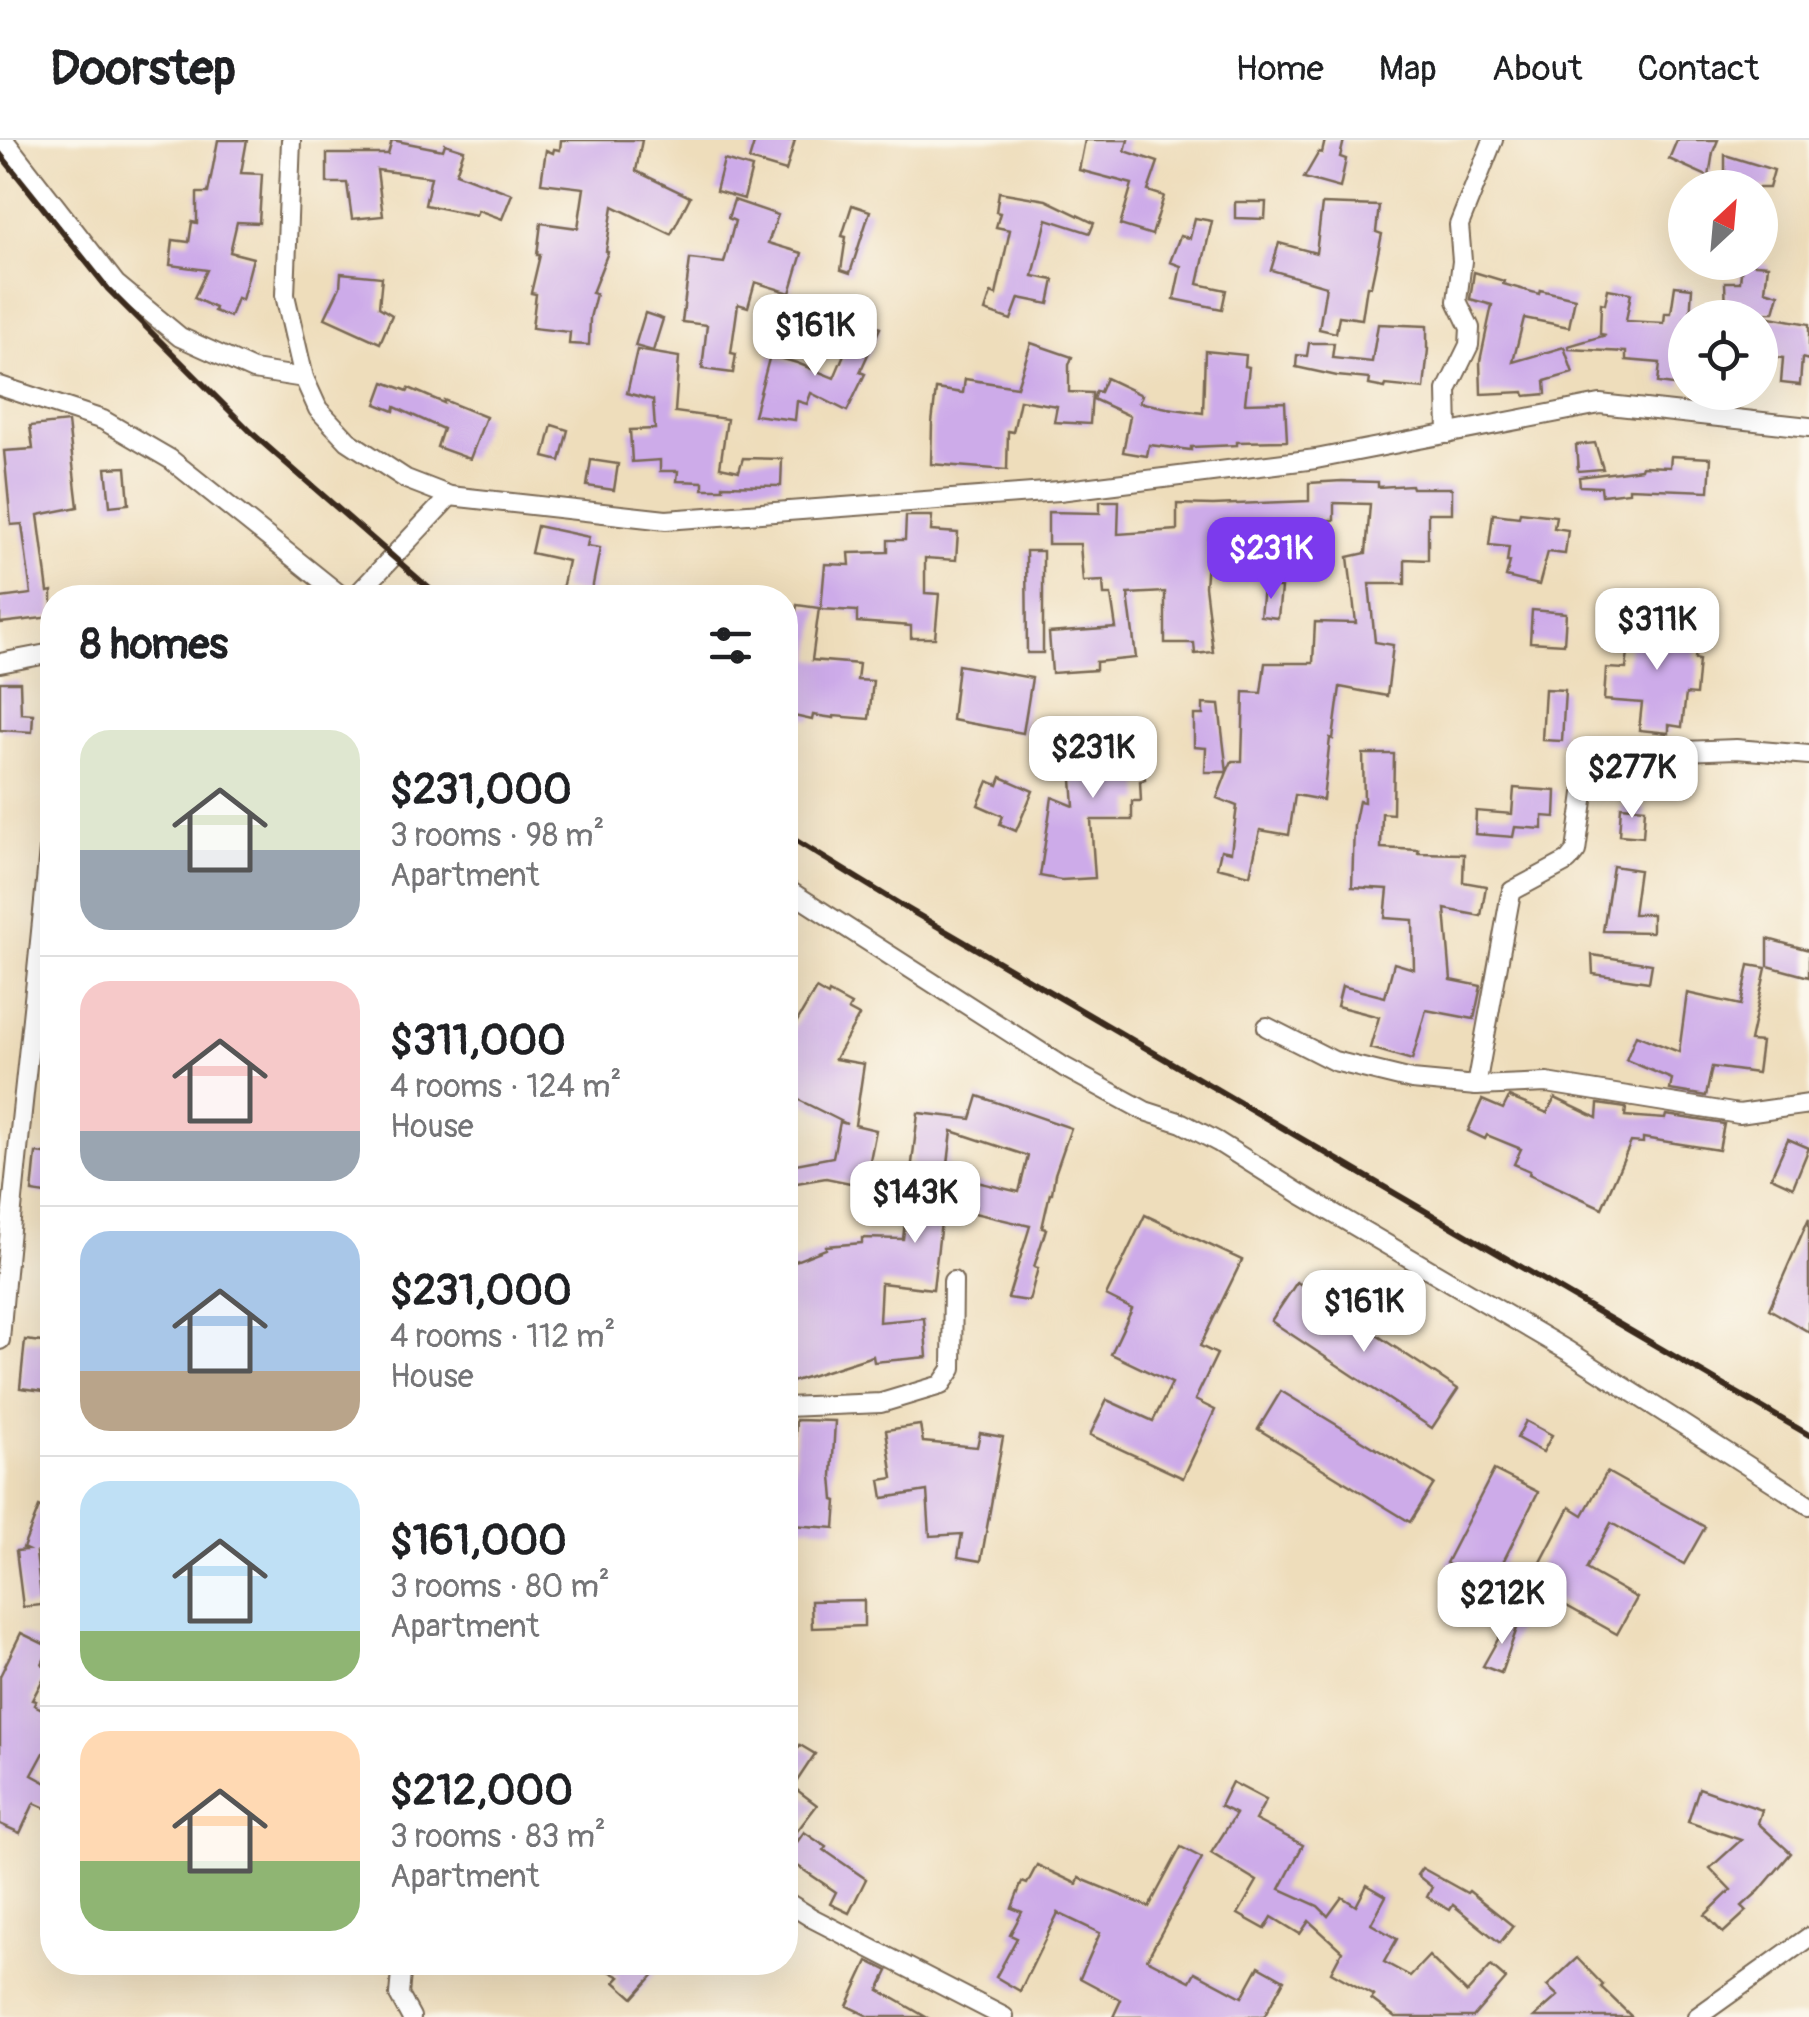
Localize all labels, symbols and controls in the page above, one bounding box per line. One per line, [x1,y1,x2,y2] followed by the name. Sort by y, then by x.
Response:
[50,39,236,99] text: Doorstep
[1236,47,1324,91] text: Home
[1379,47,1437,91] text: Map
[1492,47,1582,91] text: About
[1637,47,1759,91] text: Contact
[1668,170,1778,280] north arrow
[1668,170,1778,410] map controls
[745,294,885,379] pin: $161K
[1668,300,1778,410] button: locate
[775,306,855,346] text: $161K
[1201,517,1341,602] pin: $231K
[1229,529,1313,569] text: $231K
[1587,588,1727,673] pin: $311K
[1617,600,1697,640] text: $311K
[703,618,758,673] icon: filters
[80,619,228,671] text: 8 homes
[1023,716,1163,801] pin: $231K
[1051,728,1135,768] text: $231K
[1562,736,1702,821] pin: $277K
[1588,748,1676,788] text: $277K
[390,764,572,816] text: $231,000
[160,770,280,890] icon: home
[390,816,604,856] text: 3 rooms · 98 m²
[390,856,539,896] text: Apartment
[390,1015,566,1067] text: $311,000
[160,1021,280,1141] icon: home
[390,1067,621,1107] text: 4 rooms · 124 m²
[390,1107,474,1147] text: House
[845,1161,985,1246] pin: $143K
[872,1173,958,1213] text: $143K
[390,1265,572,1317] text: $231,000
[1294,1270,1434,1355] pin: $161K
[160,1271,280,1391] icon: home
[1324,1282,1404,1322] text: $161K
[390,1317,615,1357] text: 4 rooms · 112 m²
[390,1357,474,1397] text: House
[390,1515,567,1567] text: $161,000
[160,1521,280,1641] icon: home
[1432,1562,1572,1647] pin: $212K
[390,1567,610,1607] text: 3 rooms · 80 m²
[1460,1574,1544,1614] text: $212K
[390,1607,539,1647] text: Apartment
[390,1765,573,1817] text: $212,000
[160,1771,280,1891] icon: home
[390,1817,606,1857] text: 3 rooms · 83 m²
[390,1857,539,1897] text: Apartment

